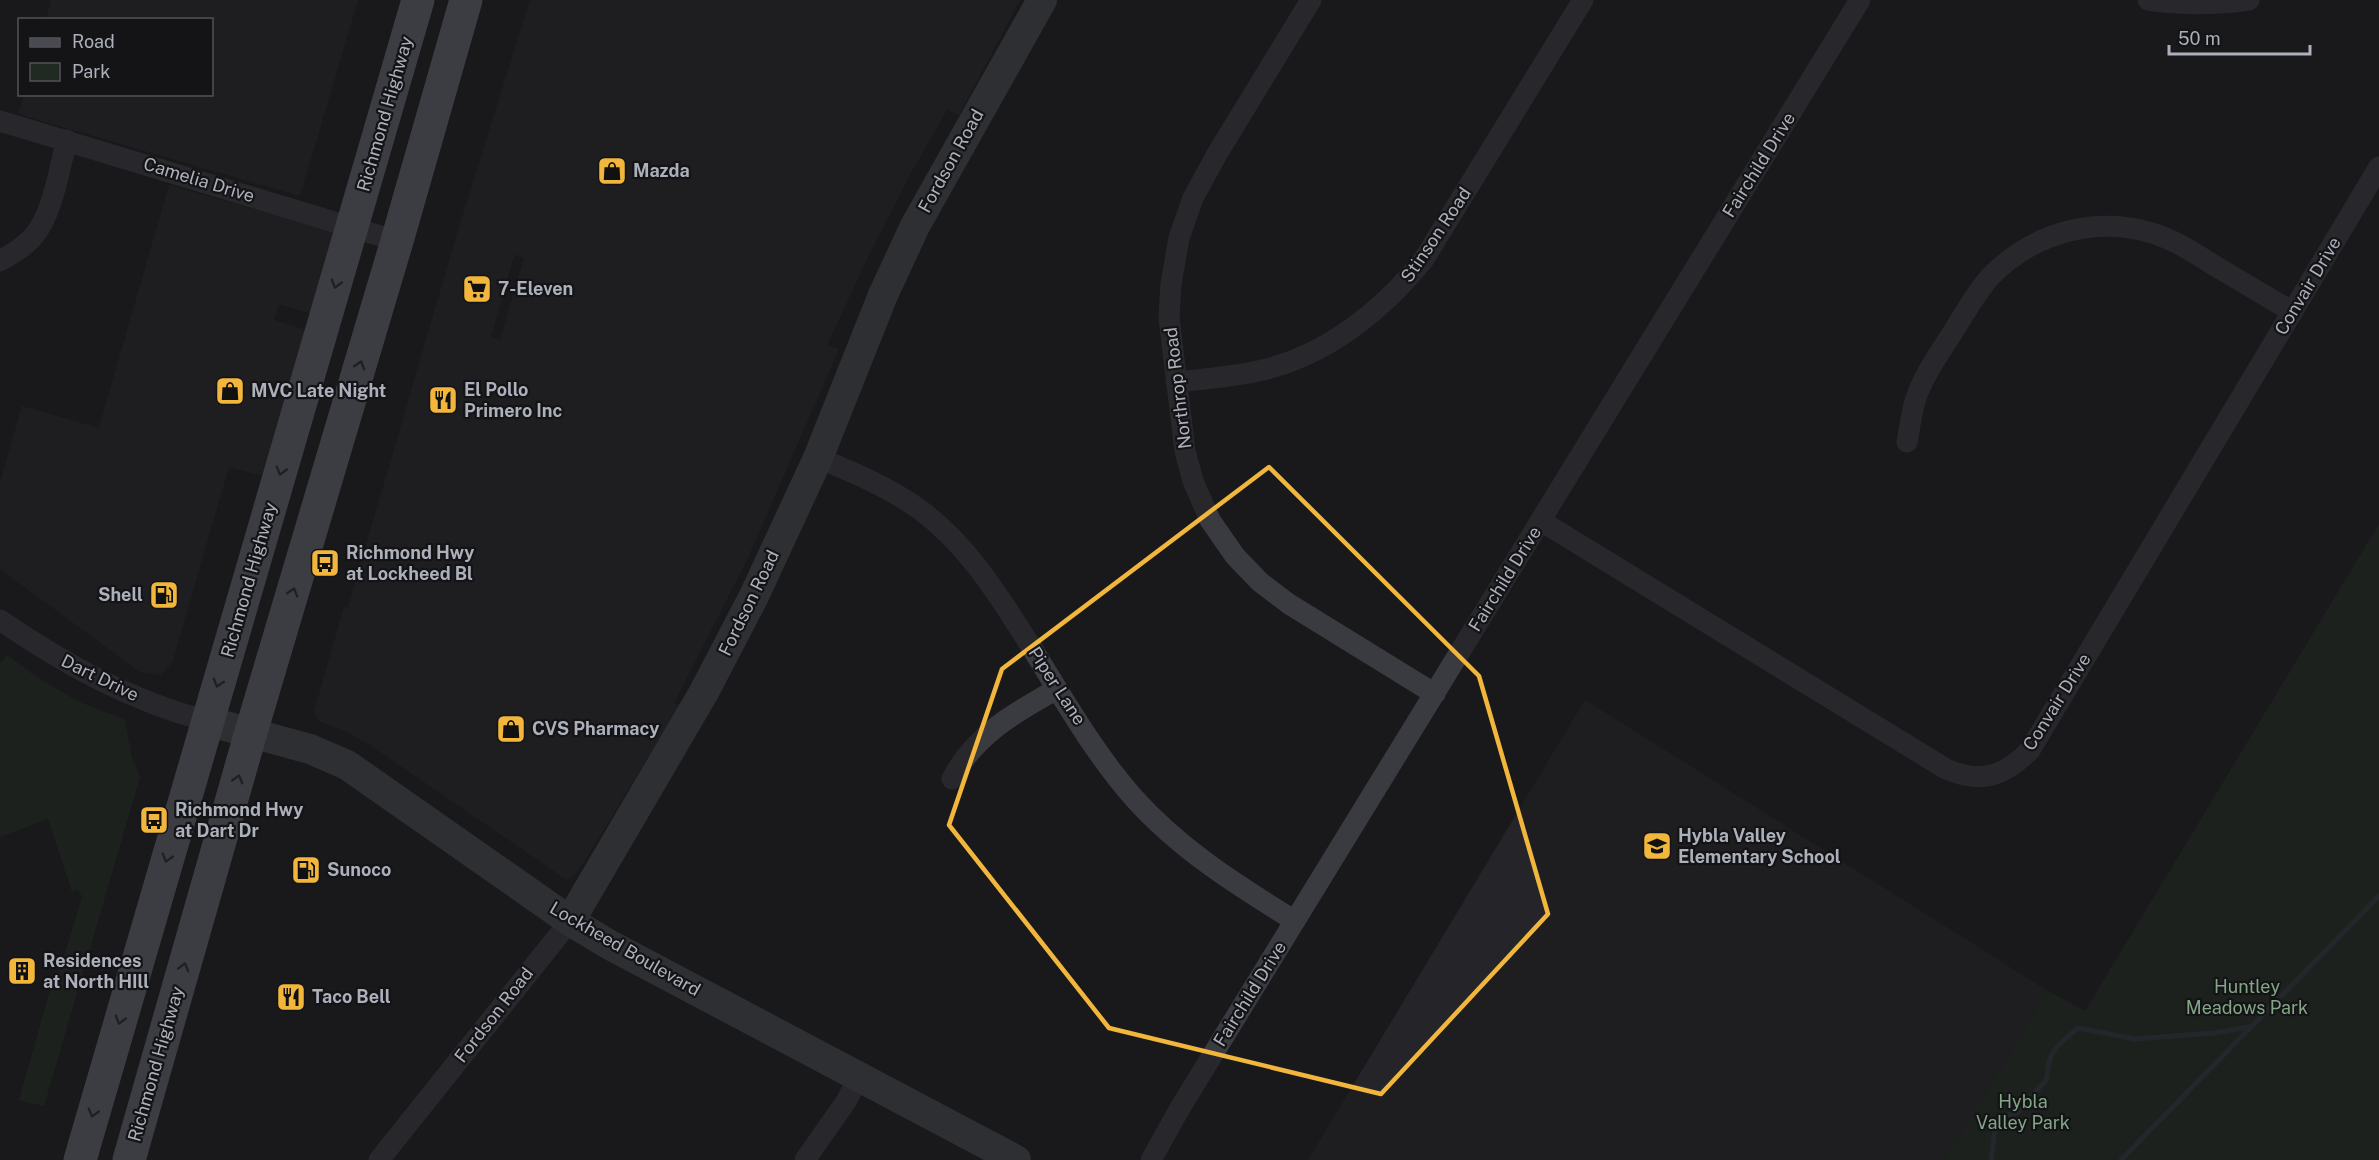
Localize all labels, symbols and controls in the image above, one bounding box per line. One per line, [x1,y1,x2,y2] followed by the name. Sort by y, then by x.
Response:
[18,18,213,96] legend
[2169,18,2310,56] scale bar
[2178,28,2221,49] text: 50 m
[72,31,115,52] text: Road
[352,34,417,194] street label: Richmond Highway
[72,61,110,82] text: Park
[914,105,988,216] street label: Fordson Road
[1718,108,1799,221] street label: Fairchild Drive
[141,153,257,206] street label: Camelia Drive
[596,155,628,187] shop icon: Mazda
[633,160,690,181] place label: Mazda
[1396,183,1475,286] street label: Stinson Road
[2270,233,2345,339] street label: Convair Drive
[461,273,493,305] supermarket icon: 7-Eleven
[331,278,343,289] one-way arrow
[498,278,573,299] place label: 7-Eleven
[1160,326,1195,450] street label: Northrop Road
[353,360,365,371] one-way arrow
[214,375,246,407] shop icon: MVC Late Night
[464,379,562,421] place label: El Pollo Primero Inc
[251,380,386,401] place label: MVC Late Night
[427,384,459,416] restaurant icon: El Pollo Primero Inc
[276,465,288,476] one-way arrow
[216,500,281,660] street label: Richmond Highway
[1464,522,1545,635] street label: Fairchild Drive
[346,542,474,584] place label: Richmond Hwy at Lockheed Bl
[309,547,341,579] bus stop icon: Richmond Hwy at Lockheed Bl
[714,547,783,659] street label: Fordson Road
[148,579,180,611] fuel station icon: Shell
[98,584,143,605] place label: Shell
[286,587,298,598] one-way arrow
[1024,643,1090,729] street label: Piper Lane
[2018,649,2095,754] street label: Convair Drive
[58,650,142,705] street label: Dart Drive
[213,677,225,688] one-way arrow
[495,713,527,745] shop icon: CVS Pharmacy
[532,718,659,739] place label: CVS Pharmacy
[231,774,243,785] one-way arrow
[175,799,303,841] place label: Richmond Hwy at Dart Dr
[138,804,170,836] bus stop icon: Richmond Hwy at Dart Dr
[1678,825,1841,867] place label: Hybla Valley Elementary School
[1641,830,1673,862] school or university icon: Hybla Valley Elementary School
[162,852,174,863] one-way arrow
[290,854,322,886] fuel station icon: Sunoco
[327,859,391,880] place label: Sunoco
[546,897,704,1000] street label: Lockheed Boulevard
[1209,937,1290,1050] street label: Fairchild Drive
[43,950,149,992] place label: Residences at North HIll
[6,955,38,987] building icon: Residences at North HIll
[177,962,189,973] one-way arrow
[450,963,537,1066] street label: Fordson Road
[2186,976,2308,1018] park label: Huntley Meadows Park
[275,981,307,1013] restaurant icon: Taco Bell
[123,984,188,1144] street label: Richmond Highway
[312,986,391,1007] place label: Taco Bell
[115,1014,127,1025] one-way arrow
[1976,1091,2070,1133] park label: Hybla Valley Park
[88,1108,100,1118] one-way arrow

